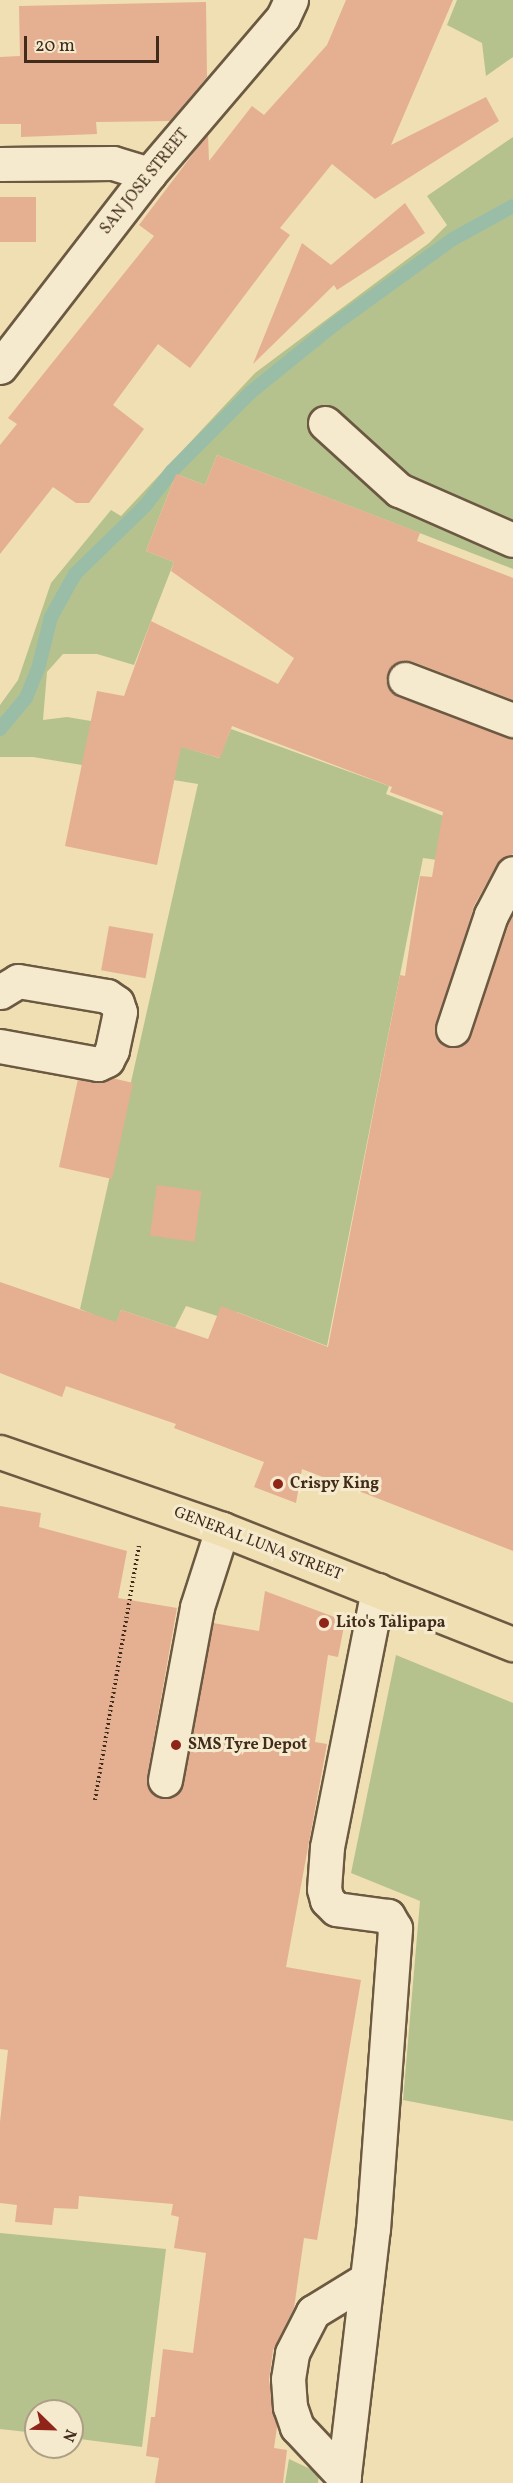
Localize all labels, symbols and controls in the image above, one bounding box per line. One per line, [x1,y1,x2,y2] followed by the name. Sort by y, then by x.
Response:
[27,24,162,62] scale bar
[35,34,75,59] text: 20 m
[97,125,193,239] street label: SAN JOSE STREET
[290,1474,379,1494] place label: Crispy King
[271,1477,285,1491] marker: Crispy King
[171,1503,345,1585] street label: GENERAL LUNA STREET
[336,1613,446,1633] place label: Lito's Talipapa
[317,1616,331,1630] marker: Lito's Talipapa
[188,1735,307,1755] place label: SMS Tyre Depot
[169,1738,183,1752] marker: SMS Tyre Depot
[24,2399,84,2459] north arrow
[56,2426,81,2445] text: N

